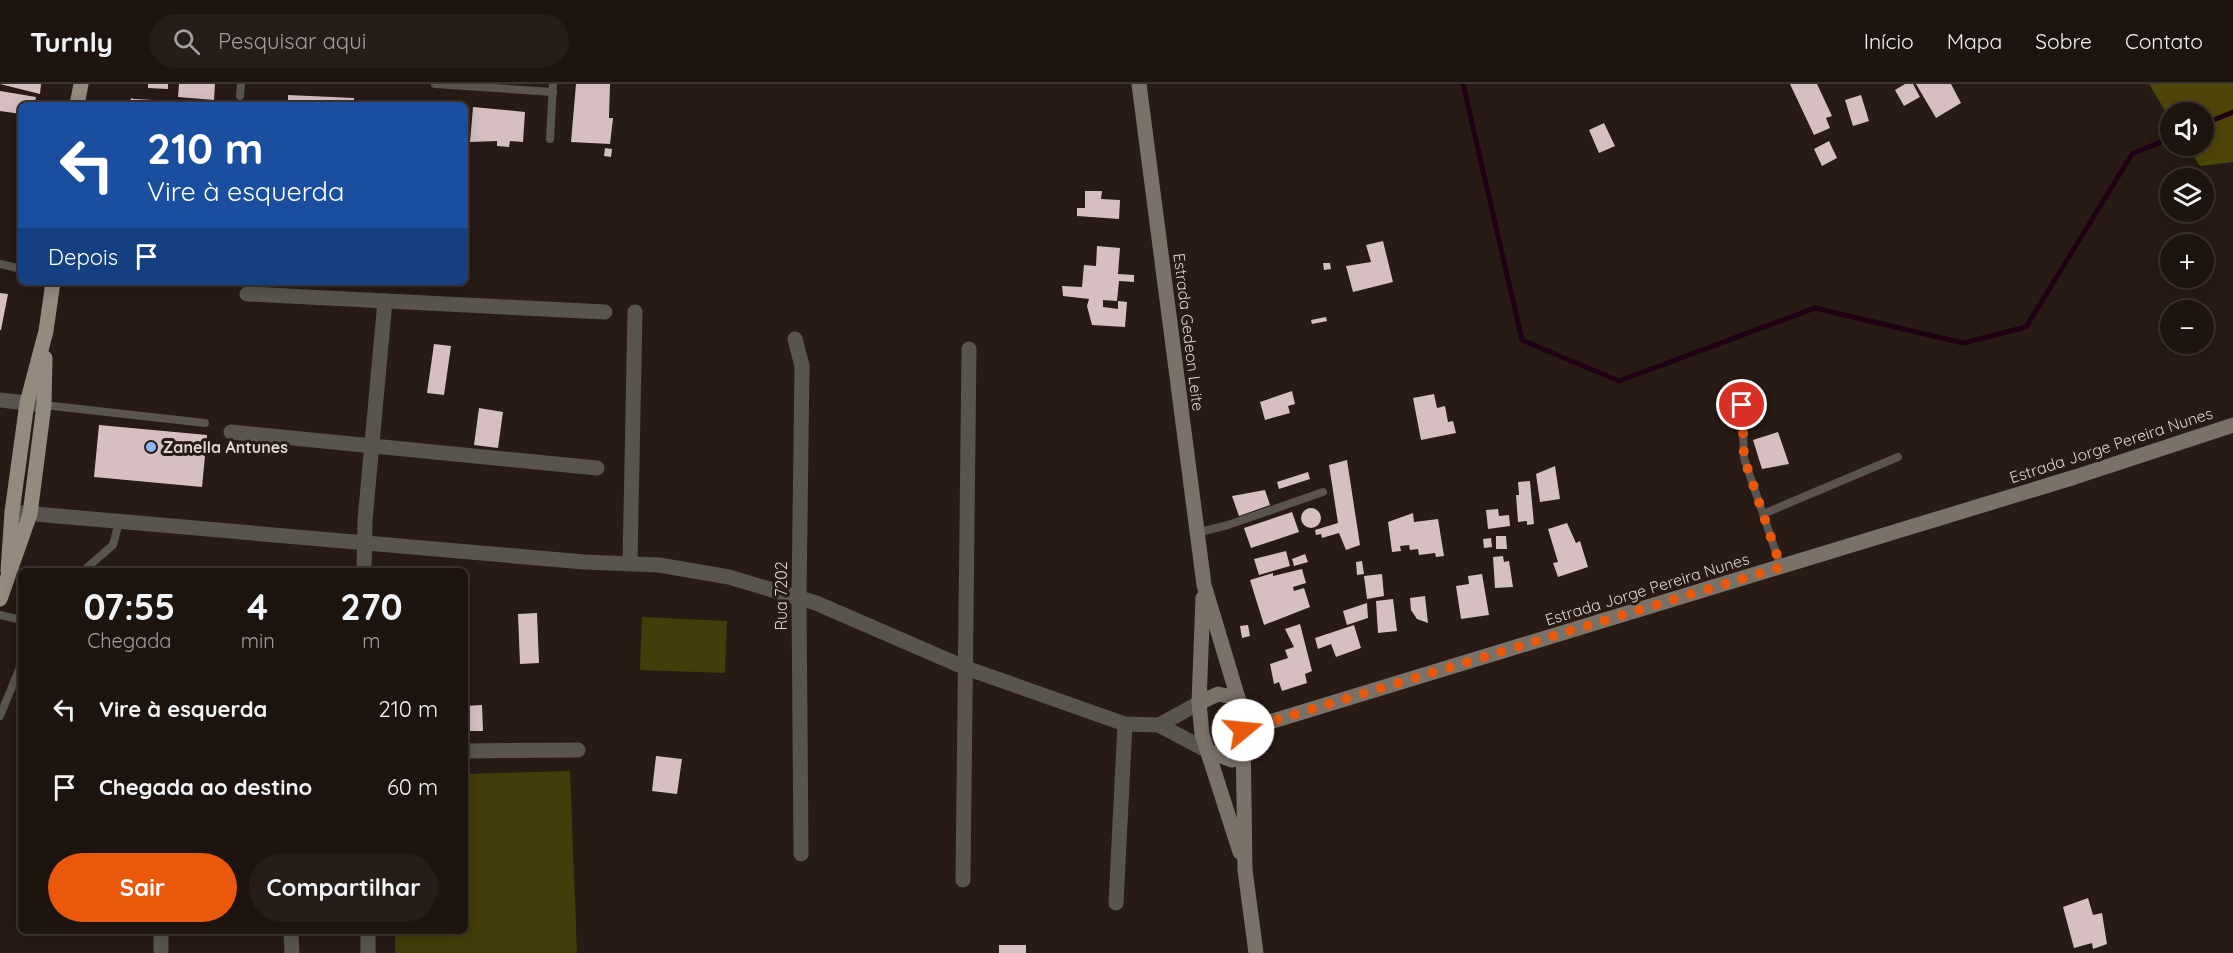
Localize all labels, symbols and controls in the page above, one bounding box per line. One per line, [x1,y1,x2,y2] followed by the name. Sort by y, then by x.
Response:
[149,14,569,68] search box
[30,24,113,59] text: Turnly
[170,25,203,58] icon: search
[218,27,366,55] text: Pesquisar aqui
[1864,28,1914,54] text: Início
[1947,28,2002,54] text: Mapa
[2035,28,2092,54] text: Sobre
[2125,28,2203,54] text: Contato
[2160,102,2214,354] map controls
[2160,102,2214,156] button: sound
[147,122,264,175] text: 210 m
[48,126,126,204] icon: left
[2160,168,2214,222] button: layers
[147,174,344,208] text: Vire à esquerda
[2160,234,2214,288] button: +
[130,240,163,273] icon: arrive
[48,243,118,271] text: Depois
[1169,252,1209,412] street label: Estrada Gedeon Leite
[2160,300,2214,354] button: −
[1716,379,1767,430] pin
[1725,388,1758,421] icon: arrive
[2007,403,2215,487] street label: Estrada Jorge Pereira Nunes
[163,437,288,457] place label: Zanella Antunes
[144,440,158,454] marker: Zanella Antunes
[1542,548,1752,630] street label: Estrada Jorge Pereira Nunes
[771,561,791,631] street label: Rua 7202
[83,584,175,629] text: 07:55
[247,584,268,629] text: 4
[340,584,403,629] text: 270
[87,628,172,653] text: Chegada
[241,628,275,653] text: min
[362,628,380,653] text: m
[48,693,81,726] icon: left
[99,695,267,723] text: Vire à esquerda
[379,695,438,723] text: 210 m
[1211,698,1275,762] position arrow
[48,771,81,804] icon: arrive
[99,773,312,801] text: Chegada ao destino
[387,773,438,801] text: 60 m
[48,853,237,922] button: Sair
[249,853,438,922] button: Compartilhar

